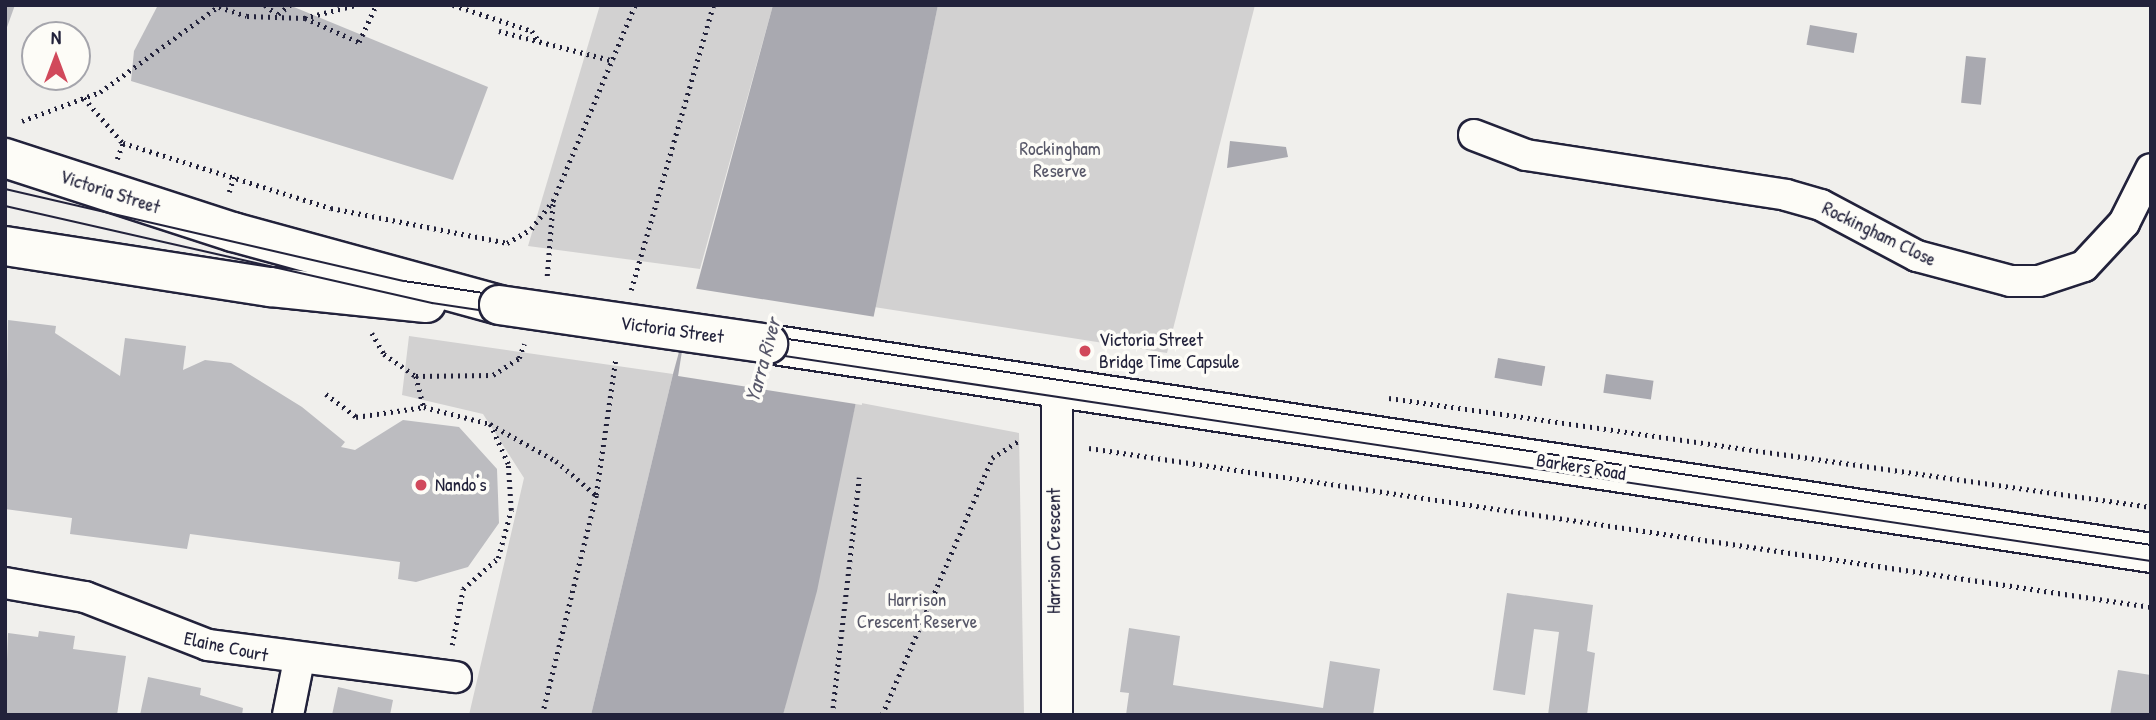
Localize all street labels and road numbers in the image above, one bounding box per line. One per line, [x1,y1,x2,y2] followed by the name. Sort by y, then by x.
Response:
[57,165,163,219] street label: Victoria Street
[1818,197,1940,271] street label: Rockingham Close
[619,311,725,349] street label: Victoria Street
[1535,449,1627,485] street label: Barkers Road
[1043,488,1065,614] street label: Harrison Crescent
[182,627,270,667] street label: Elaine Court

